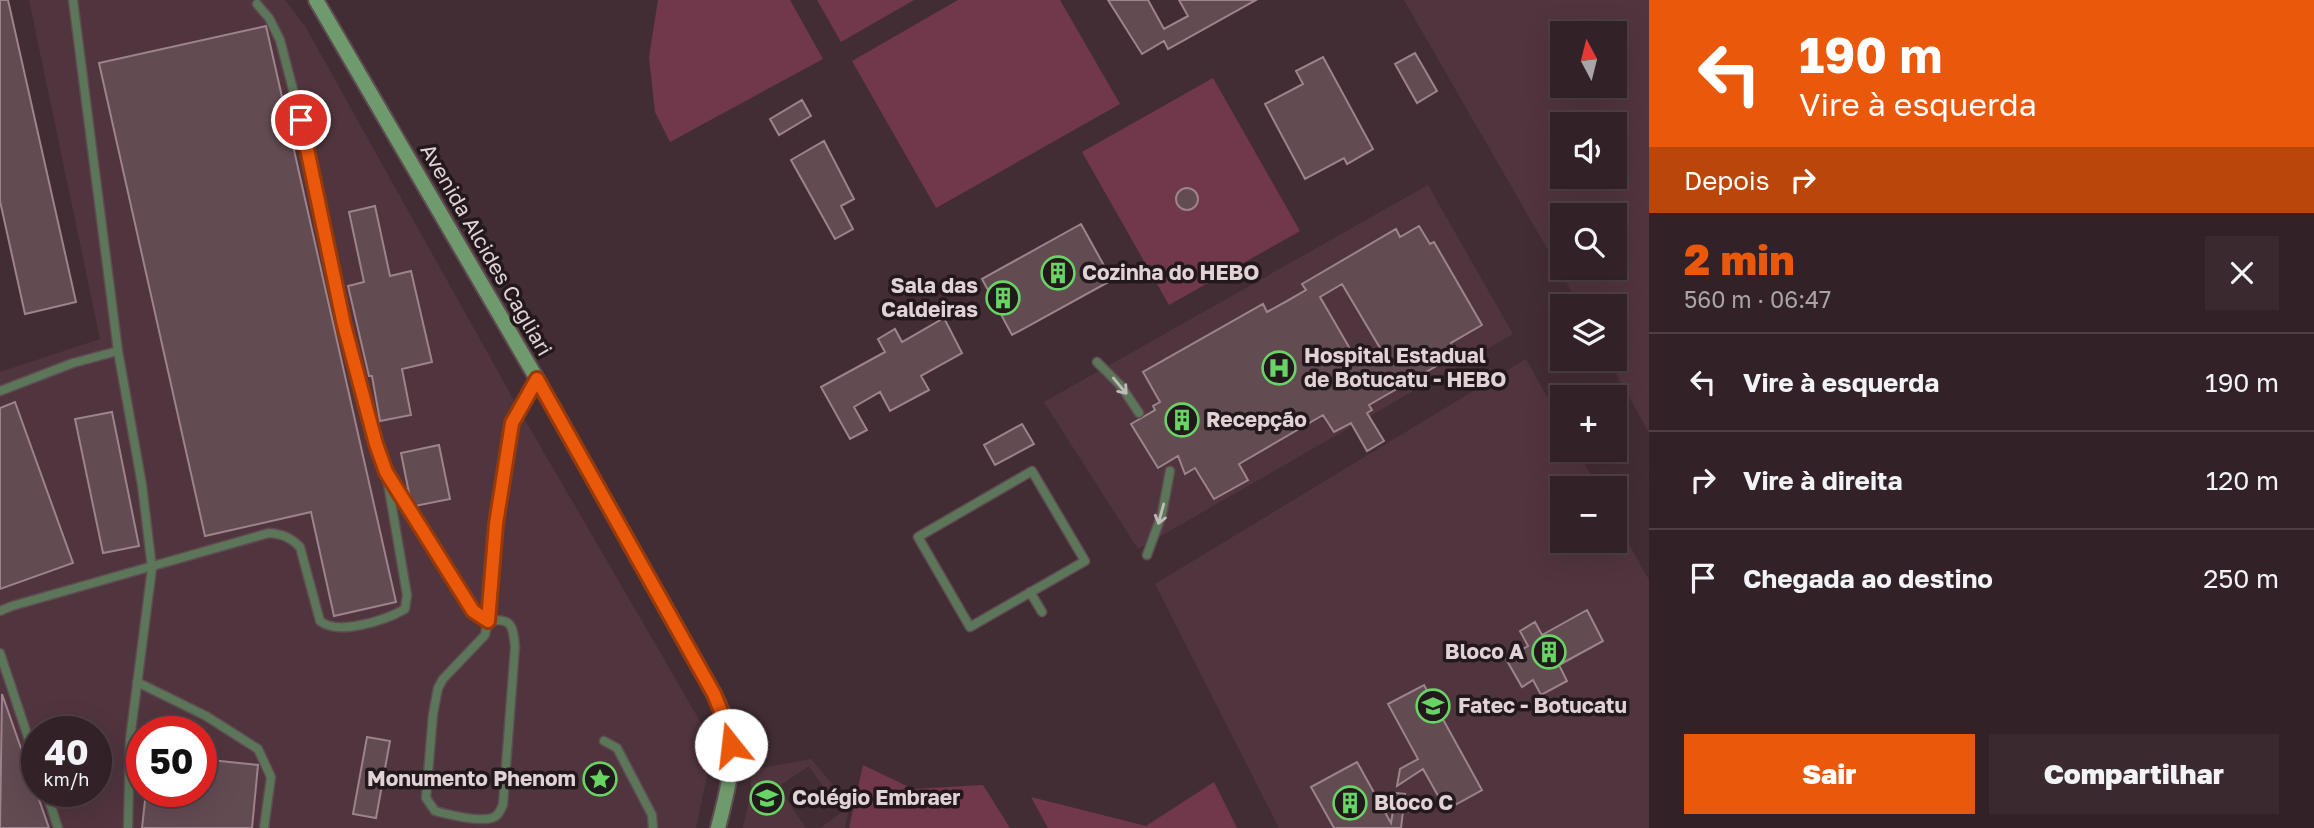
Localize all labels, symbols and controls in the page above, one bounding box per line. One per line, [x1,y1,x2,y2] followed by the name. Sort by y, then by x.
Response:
[1550,21,1628,98] north arrow
[1550,21,1627,553] map controls
[1799,25,1942,84] text: 190 m
[1684,28,1775,119] icon: left
[1799,85,2037,123] text: Vire à esquerda
[271,90,331,150] pin
[282,101,320,139] icon: arrive
[1550,112,1627,189] button: sound
[415,139,558,360] street label: Avenida Alcides Cagliari
[1784,161,1822,199] icon: right
[1684,165,1770,196] text: Depois
[1550,203,1627,280] button: search
[1684,234,1795,284] text: 2 min
[2205,236,2279,310] button: close
[1039,254,1077,292] building icon: Cozinha do HEBO
[1082,259,1259,285] place label: Cozinha do HEBO
[881,272,978,322] place label: Sala das Caldeiras
[984,279,1022,317] building icon: Sala das Caldeiras
[1684,285,1831,313] text: 560 m · 06:47
[1550,294,1627,371] button: layers
[1304,342,1506,392] place label: Hospital Estadual de Botucatu - HEBO
[1260,349,1298,387] hospital icon: Hospital Estadual de Botucatu - HEBO
[1684,363,1722,401] icon: left
[1743,367,1939,398] text: Vire à esquerda
[2205,367,2279,398] text: 190 m
[1112,377,1127,395] one-way arrow
[1550,385,1627,462] button: +
[1163,401,1201,439] building icon: Recepção
[1206,406,1307,432] place label: Recepção
[1684,461,1722,499] icon: right
[1743,465,1903,496] text: Vire à direita
[2206,465,2279,496] text: 120 m
[1550,476,1627,553] button: −
[1154,502,1167,524] one-way arrow
[1684,559,1722,597] icon: arrive
[1743,563,1993,594] text: Chegada ao destino
[2203,563,2279,594] text: 250 m
[1530,633,1568,671] building icon: Bloco A
[1445,638,1524,664] place label: Bloco A
[1414,687,1452,725] school or university icon: Fatec - Botucatu
[1458,692,1627,718] place label: Fatec - Botucatu
[694,708,768,782] position arrow
[126,716,217,807] speed limit sign: 50
[44,731,89,773] text: 40
[1684,734,1975,814] button: Sair
[1989,734,2279,814] button: Compartilhar
[581,760,619,798] place icon: Monumento Phenom
[367,765,576,791] place label: Monumento Phenom
[44,768,89,790] text: km/h
[748,779,786,817] school or university icon: Colégio Embraer
[792,784,960,810] place label: Colégio Embraer
[1331,784,1369,822] building icon: Bloco C
[1374,789,1453,815] place label: Bloco C

